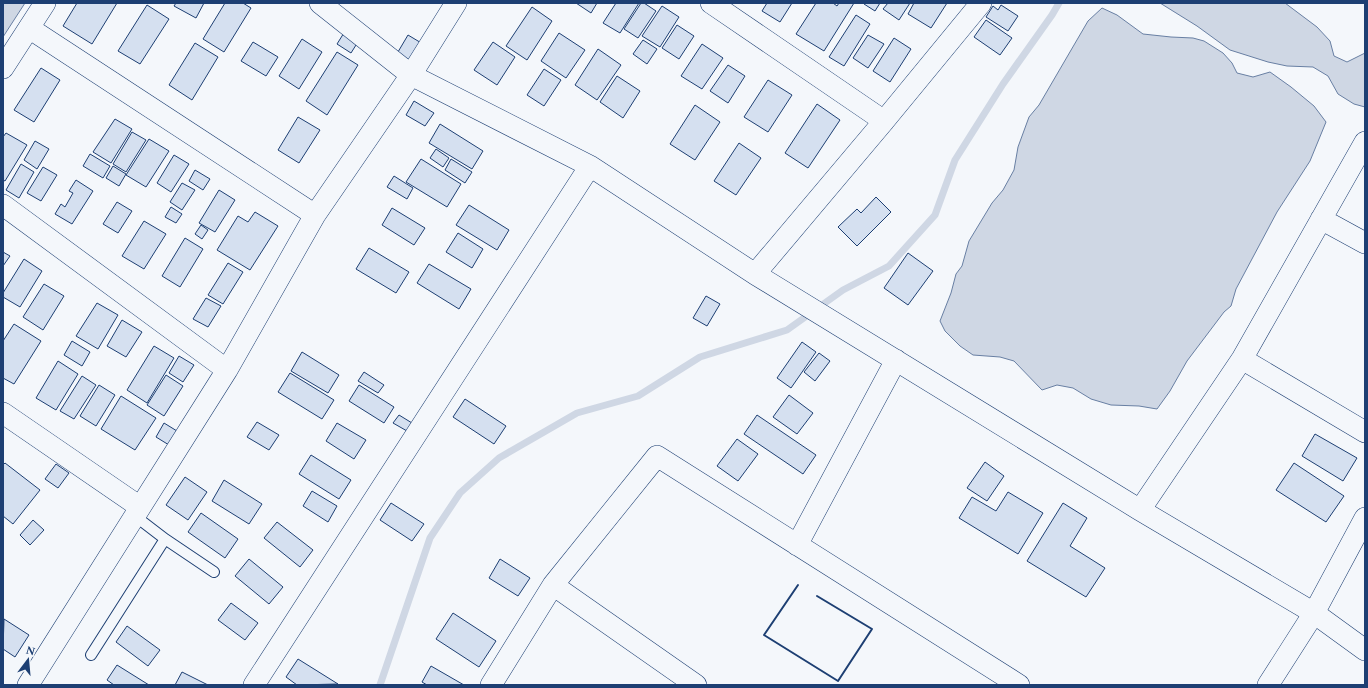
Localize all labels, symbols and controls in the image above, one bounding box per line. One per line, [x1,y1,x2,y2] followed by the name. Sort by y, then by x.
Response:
[8,640,48,680] north arrow
[24,641,37,660] text: N

